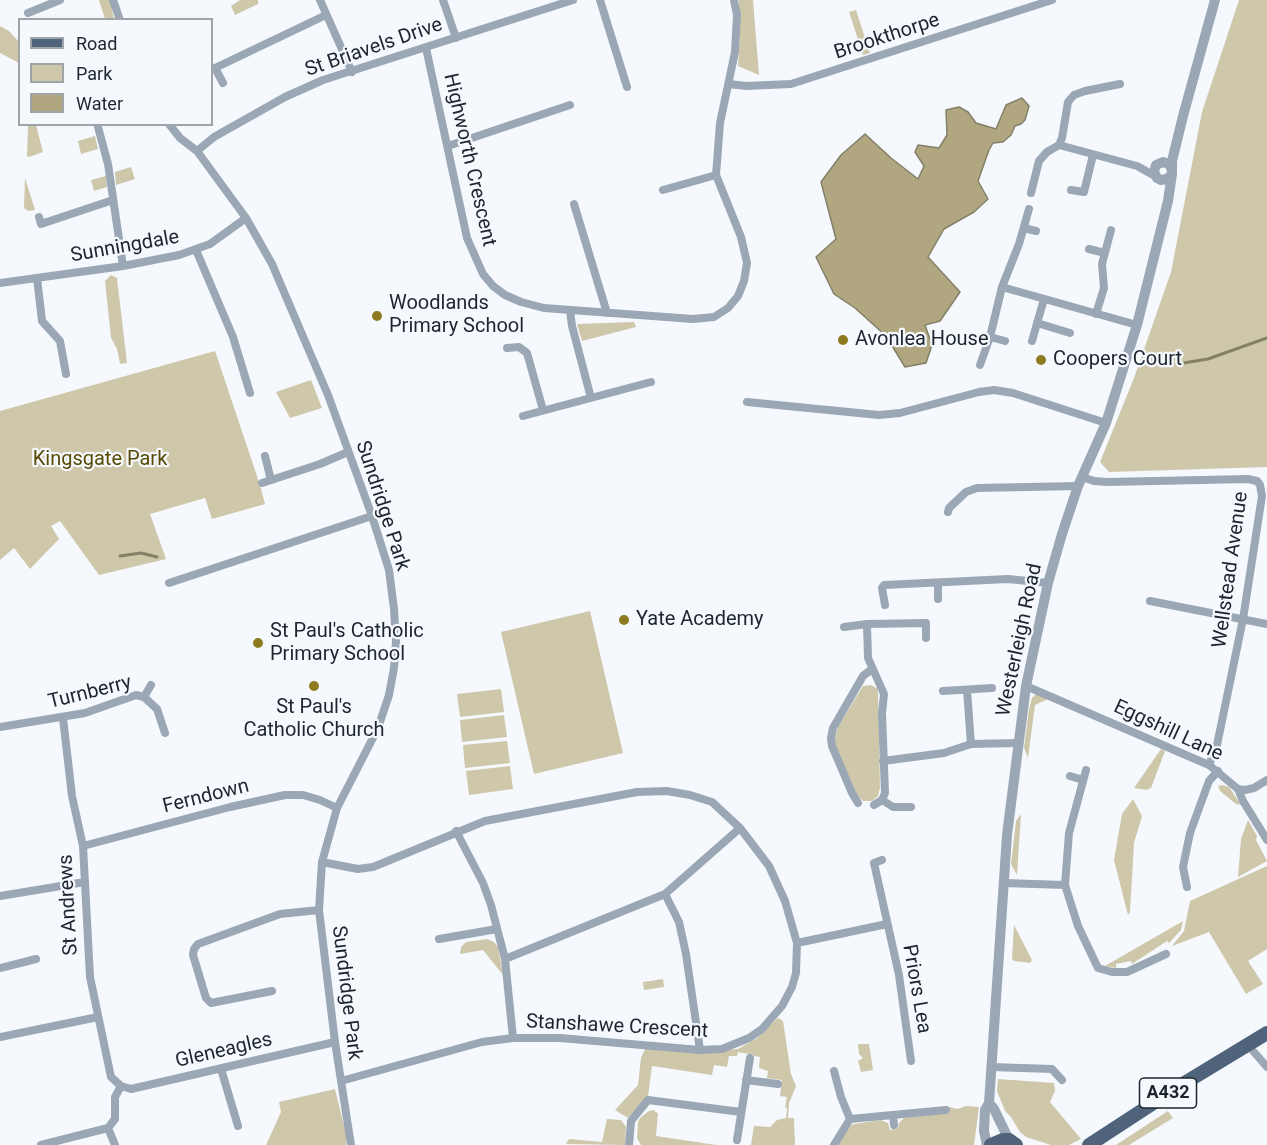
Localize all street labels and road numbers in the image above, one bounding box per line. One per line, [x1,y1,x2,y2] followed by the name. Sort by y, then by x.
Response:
[831,9,943,65] street label: Brookthorpe
[302,13,446,83] street label: St Briavels Drive
[437,71,501,249] street label: Highworth Crescent
[69,226,181,268] street label: Sunningdale
[350,438,414,574] street label: Sundridge Park
[1208,490,1254,650] street label: Wellstead Avenue
[992,561,1048,719] street label: Westerleigh Road
[46,671,134,715] street label: Turnberry
[1110,695,1226,767] street label: Eggshill Lane
[160,775,252,819] street label: Ferndown
[54,854,84,956] street label: St Andrews
[326,924,366,1062] street label: Sundridge Park
[896,943,936,1035] street label: Priors Lea
[525,1010,709,1044] street label: Stanshawe Crescent
[173,1028,275,1074] street label: Gleneagles
[1140,1078,1196,1108] road number: A432

